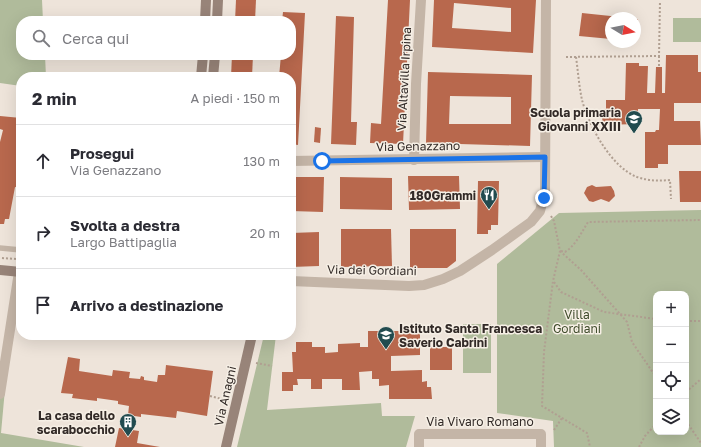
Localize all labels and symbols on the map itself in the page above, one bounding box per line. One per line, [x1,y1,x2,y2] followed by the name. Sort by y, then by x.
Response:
[605,12,641,48] north arrow
[394,26,414,132] street label: Via Altavilla Irpina
[530,105,621,134] place label: Scuola primaria Giovanni XXIII
[624,109,644,134] school or university icon: Scuola primaria Giovanni XXIII
[376,138,460,154] street label: Via Genazzano
[313,152,331,170] route start
[479,185,499,210] restaurant icon: 180Grammi
[410,188,476,203] place label: 180Grammi
[535,189,553,207] route end
[327,262,417,278] street label: Via dei Gordiani
[553,307,601,336] park label: Villa Gordiani
[399,321,542,350] place label: Istituto Santa Francesca Saverio Cabrini
[376,325,396,350] school or university icon: Istituto Santa Francesca Saverio Cabrini
[211,364,239,428] street label: Via Anagni
[37,408,115,437] place label: La casa dello scarabocchio
[118,412,138,437] building icon: La casa dello scarabocchio
[426,414,534,429] street label: Via Vivaro Romano

